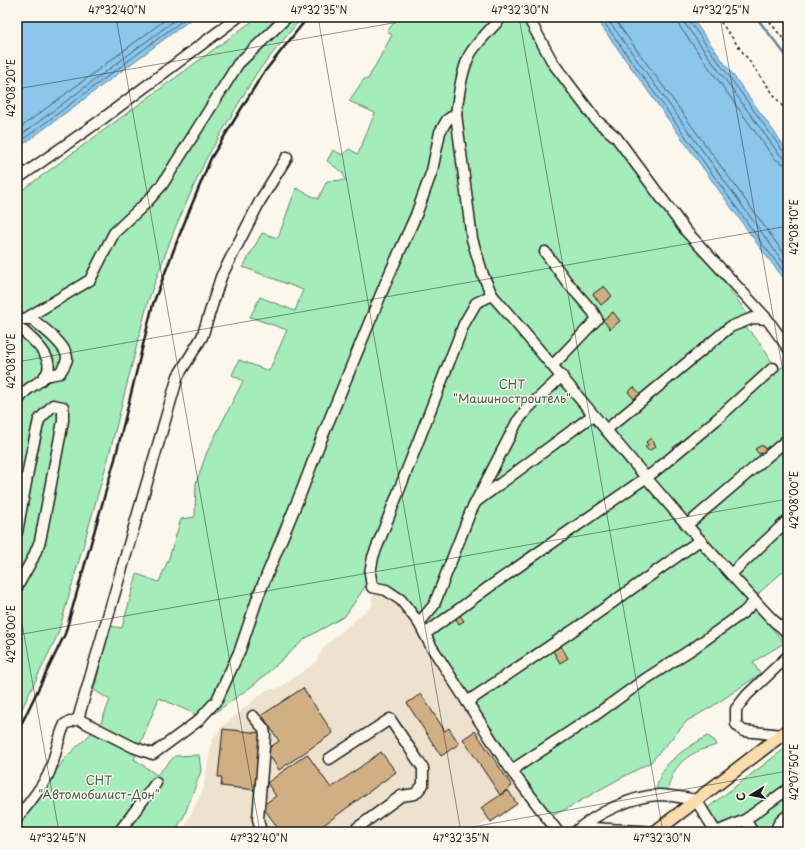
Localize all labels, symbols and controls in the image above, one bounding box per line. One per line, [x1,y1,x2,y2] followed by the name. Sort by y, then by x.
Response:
[88,2,146,17] text: 47°32'40"N
[291,2,347,17] text: 47°32'35"N
[491,2,549,17] text: 47°32'30"N
[692,2,750,17] text: 47°32'25"N
[3,59,18,117] text: 42°08'20"E
[786,199,801,255] text: 42°08'10"E
[3,333,18,389] text: 42°08'10"E
[453,375,571,407] park label: СНТ "Машиностроитель"
[786,471,801,529] text: 42°08'00"E
[3,605,18,663] text: 42°08'00"E
[786,744,801,800] text: 42°07'50"E
[38,771,160,803] park label: СНТ "Автомобилист-Дон"
[731,775,771,815] north arrow
[732,791,750,802] text: С
[30,830,86,845] text: 47°32'45"N
[230,830,288,845] text: 47°32'40"N
[433,830,489,845] text: 47°32'35"N
[633,830,691,845] text: 47°32'30"N

